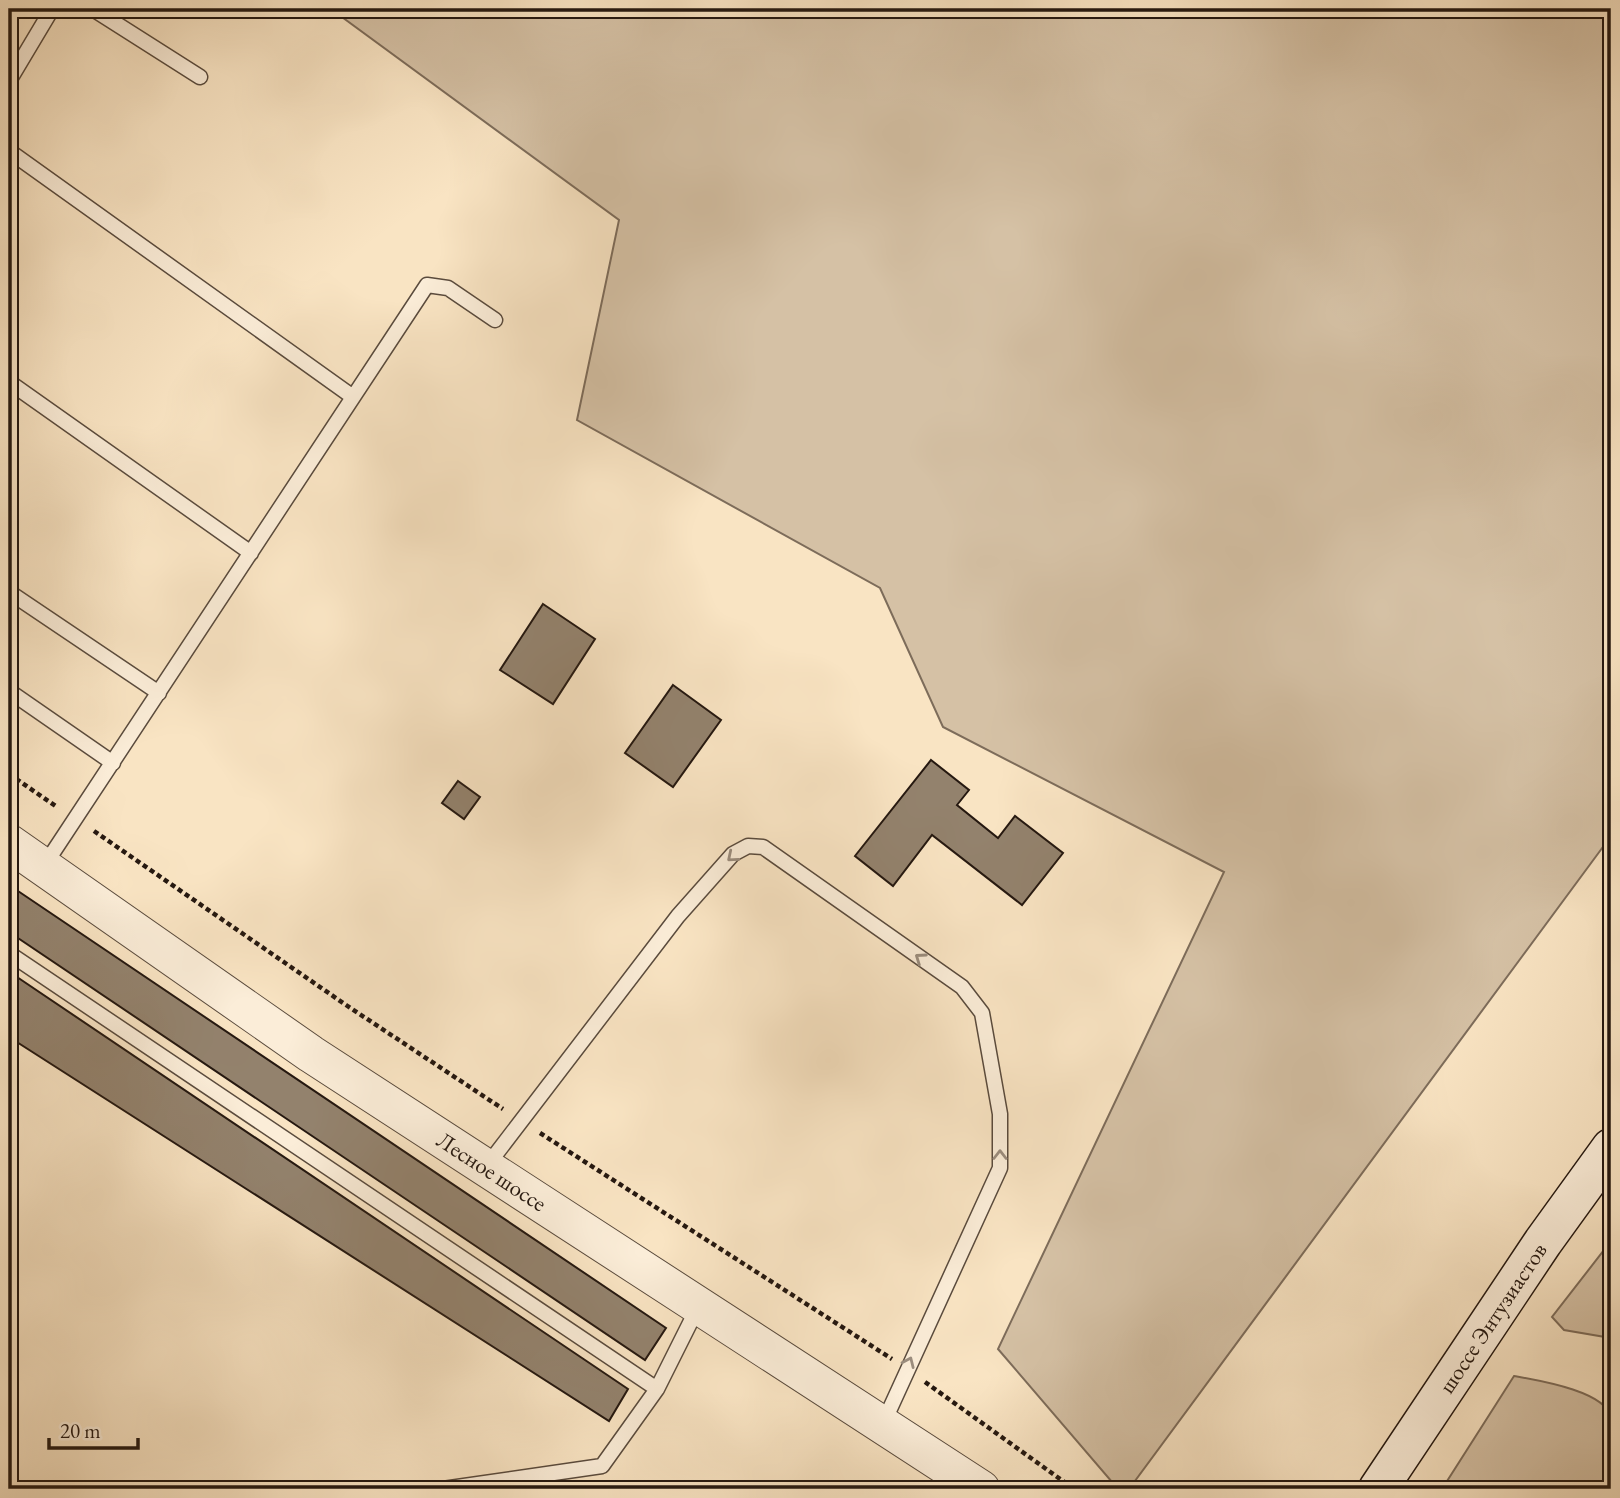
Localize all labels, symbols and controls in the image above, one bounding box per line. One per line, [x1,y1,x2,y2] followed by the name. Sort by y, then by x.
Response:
[727,849,740,861] one-way arrow
[915,954,928,966] one-way arrow
[431,1125,553,1218] street label: Лесное шоссе
[992,1149,1008,1160] one-way arrow
[1431,1236,1554,1399] street label: шоссе Энтузиастов
[901,1357,915,1370] one-way arrow
[49,1407,138,1451] scale bar
[60,1417,101,1444] text: 20 m

